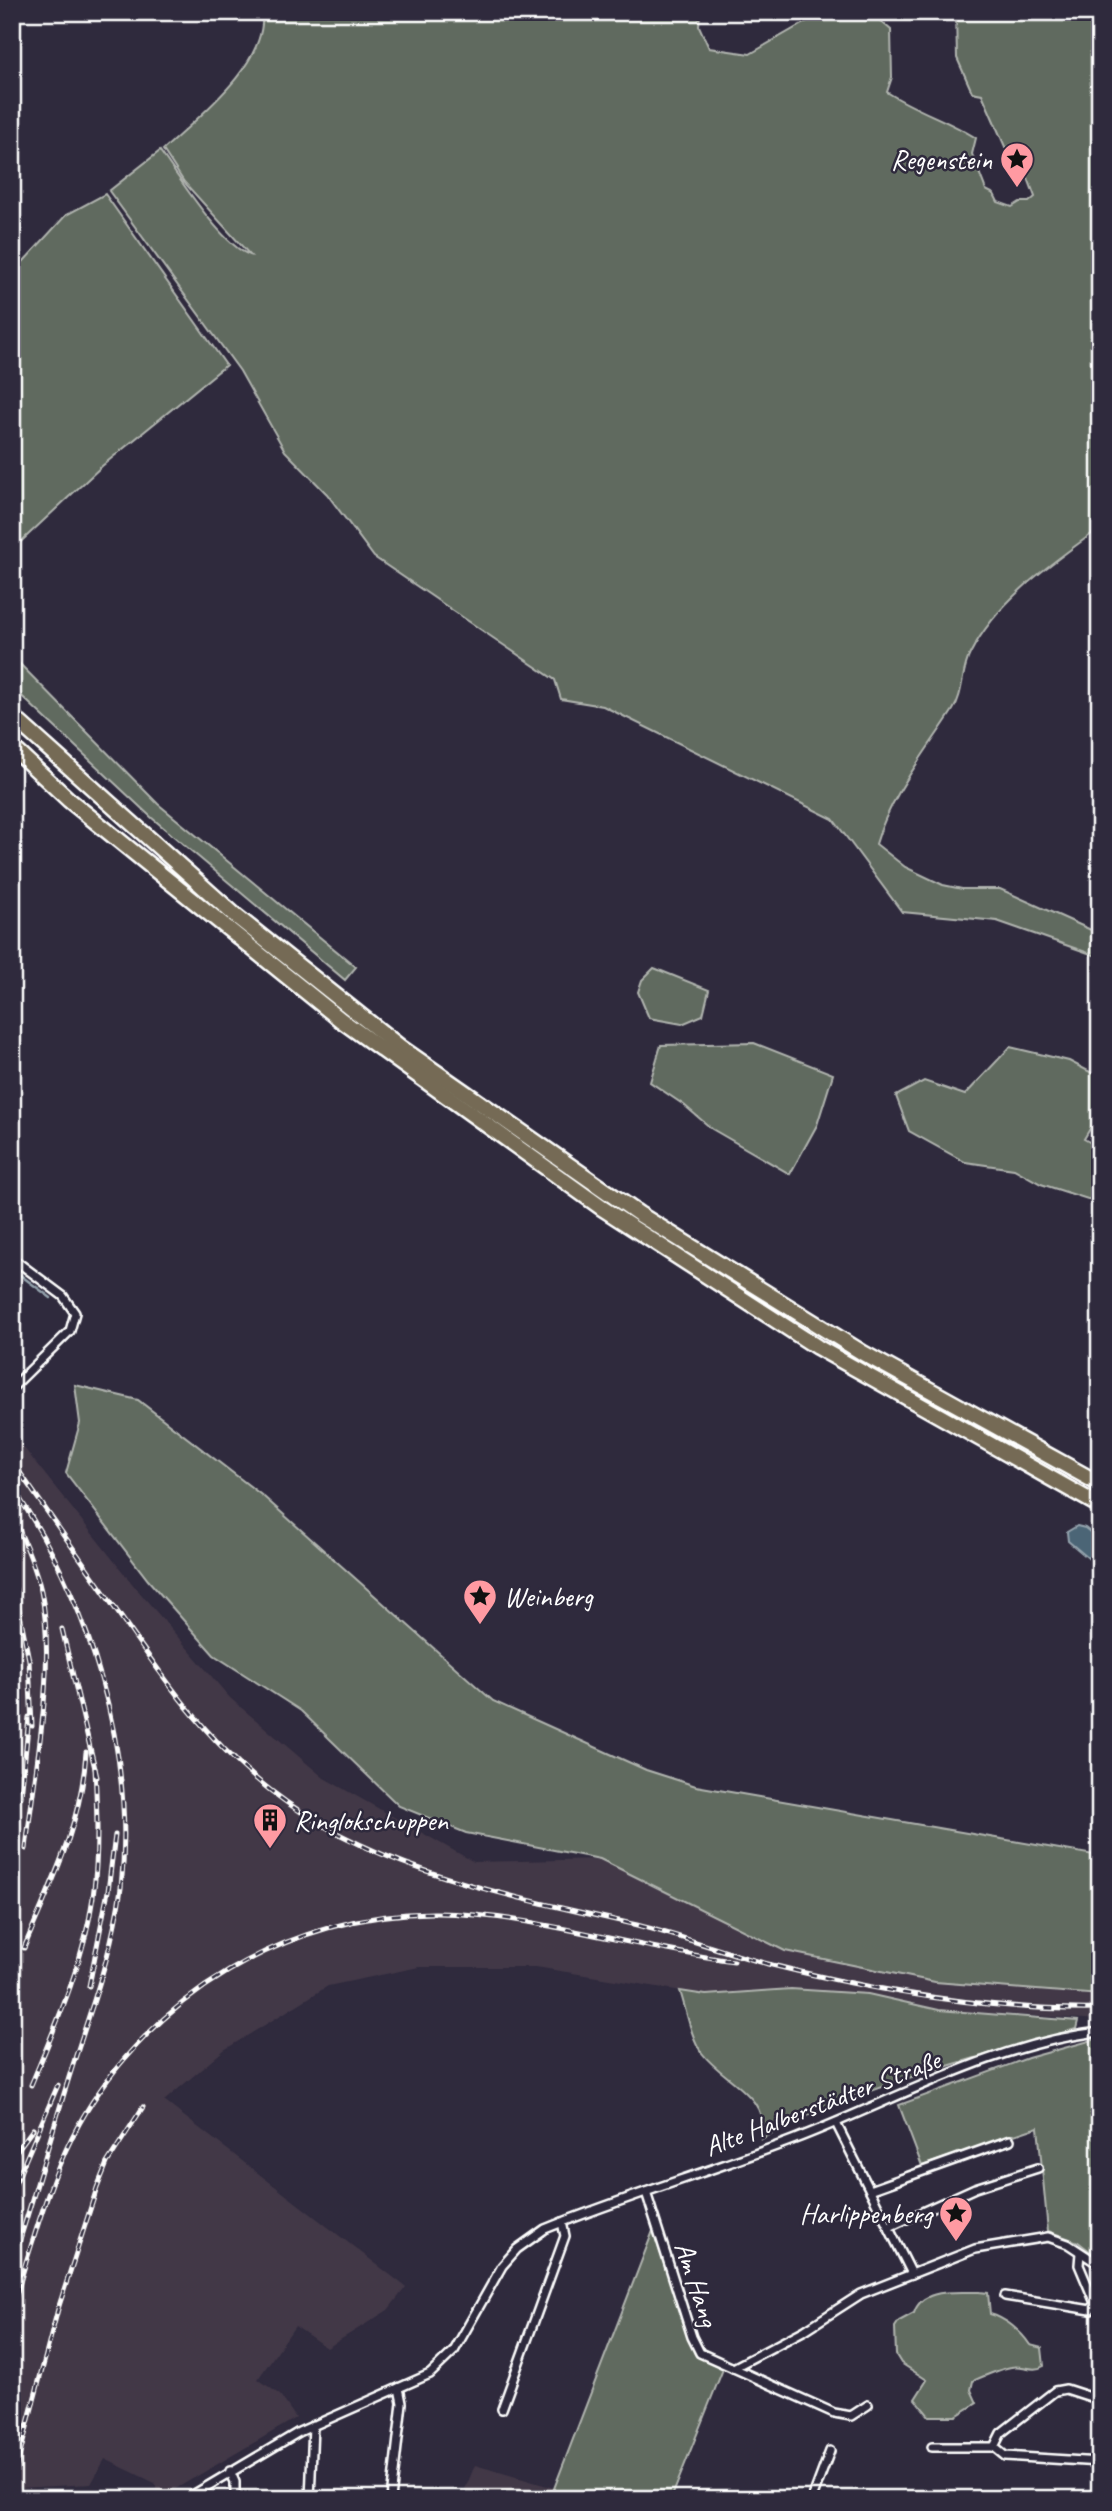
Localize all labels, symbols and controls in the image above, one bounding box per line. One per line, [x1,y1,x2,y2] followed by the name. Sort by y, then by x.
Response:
[998,140,1036,189] place icon: Regenstein
[891,142,992,177] place label: Regenstein
[461,1577,499,1626] place icon: Weinberg
[504,1579,594,1614] place label: Weinberg
[251,1801,289,1850] building icon: Ringlokschuppen
[294,1803,449,1838] place label: Ringlokschuppen
[699,2041,946,2164] street label: Alte Halberstädter Straße
[937,2194,975,2243] place icon: Harlippenberg
[800,2196,934,2231] place label: Harlippenberg
[667,2237,728,2333] street label: Am Hang

